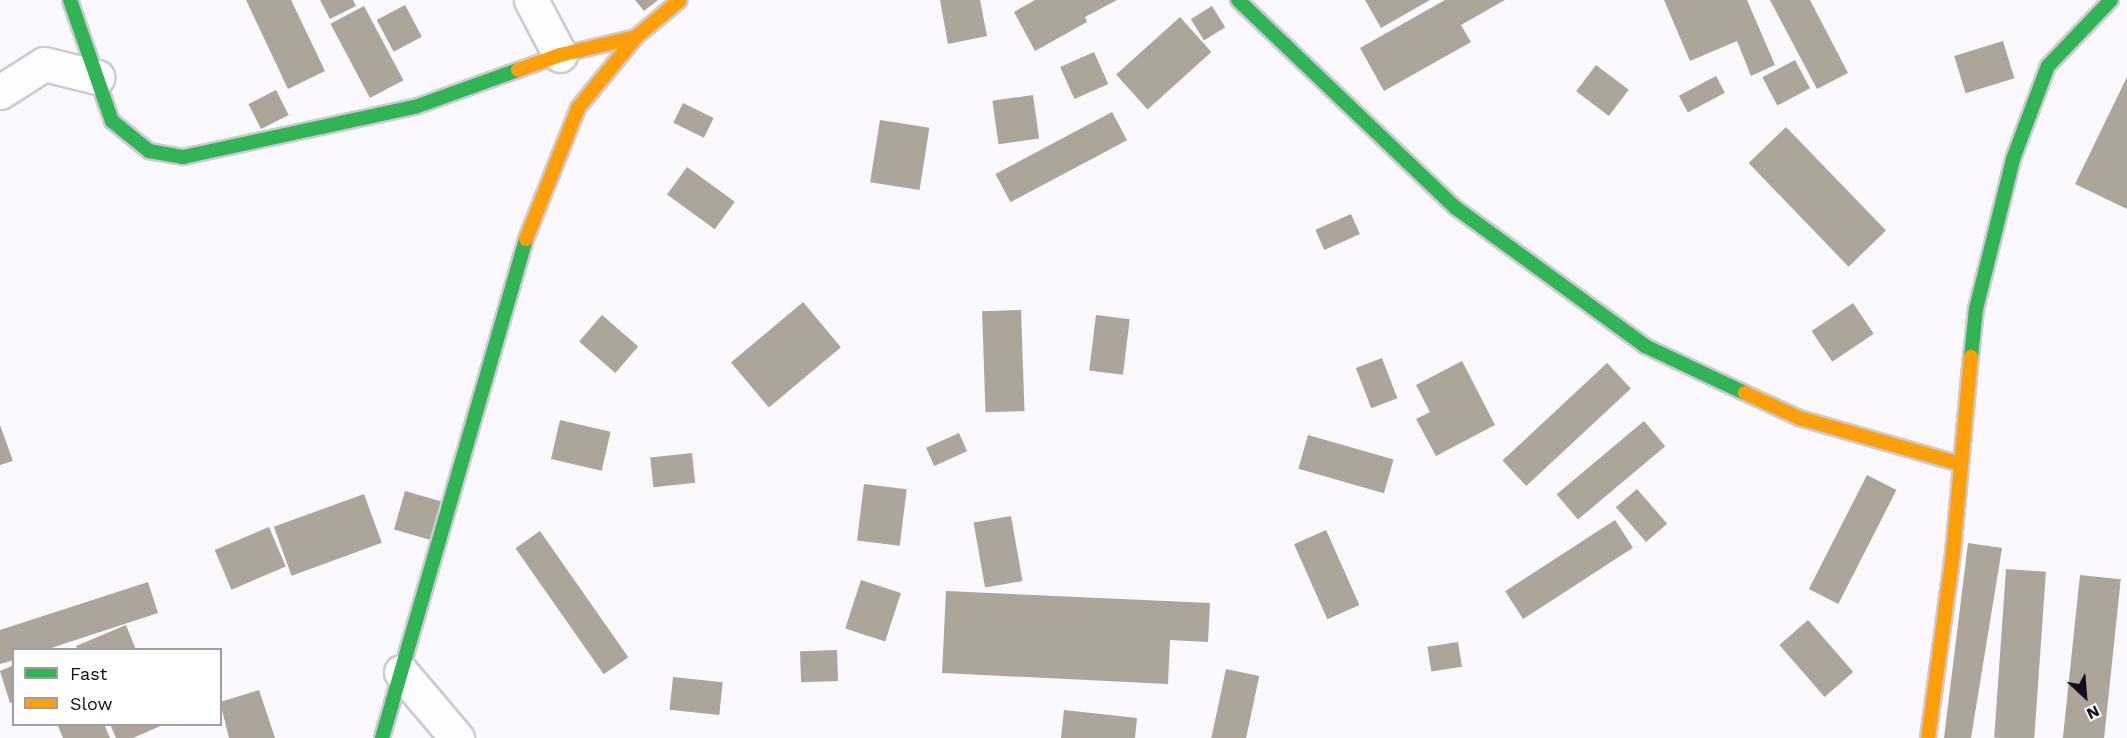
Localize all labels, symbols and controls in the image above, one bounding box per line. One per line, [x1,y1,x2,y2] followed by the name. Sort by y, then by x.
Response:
[12,648,222,726] legend
[70,663,107,684] text: Fast
[2055,666,2115,726] north arrow
[70,693,113,714] text: Slow
[2084,701,2103,724] text: N

